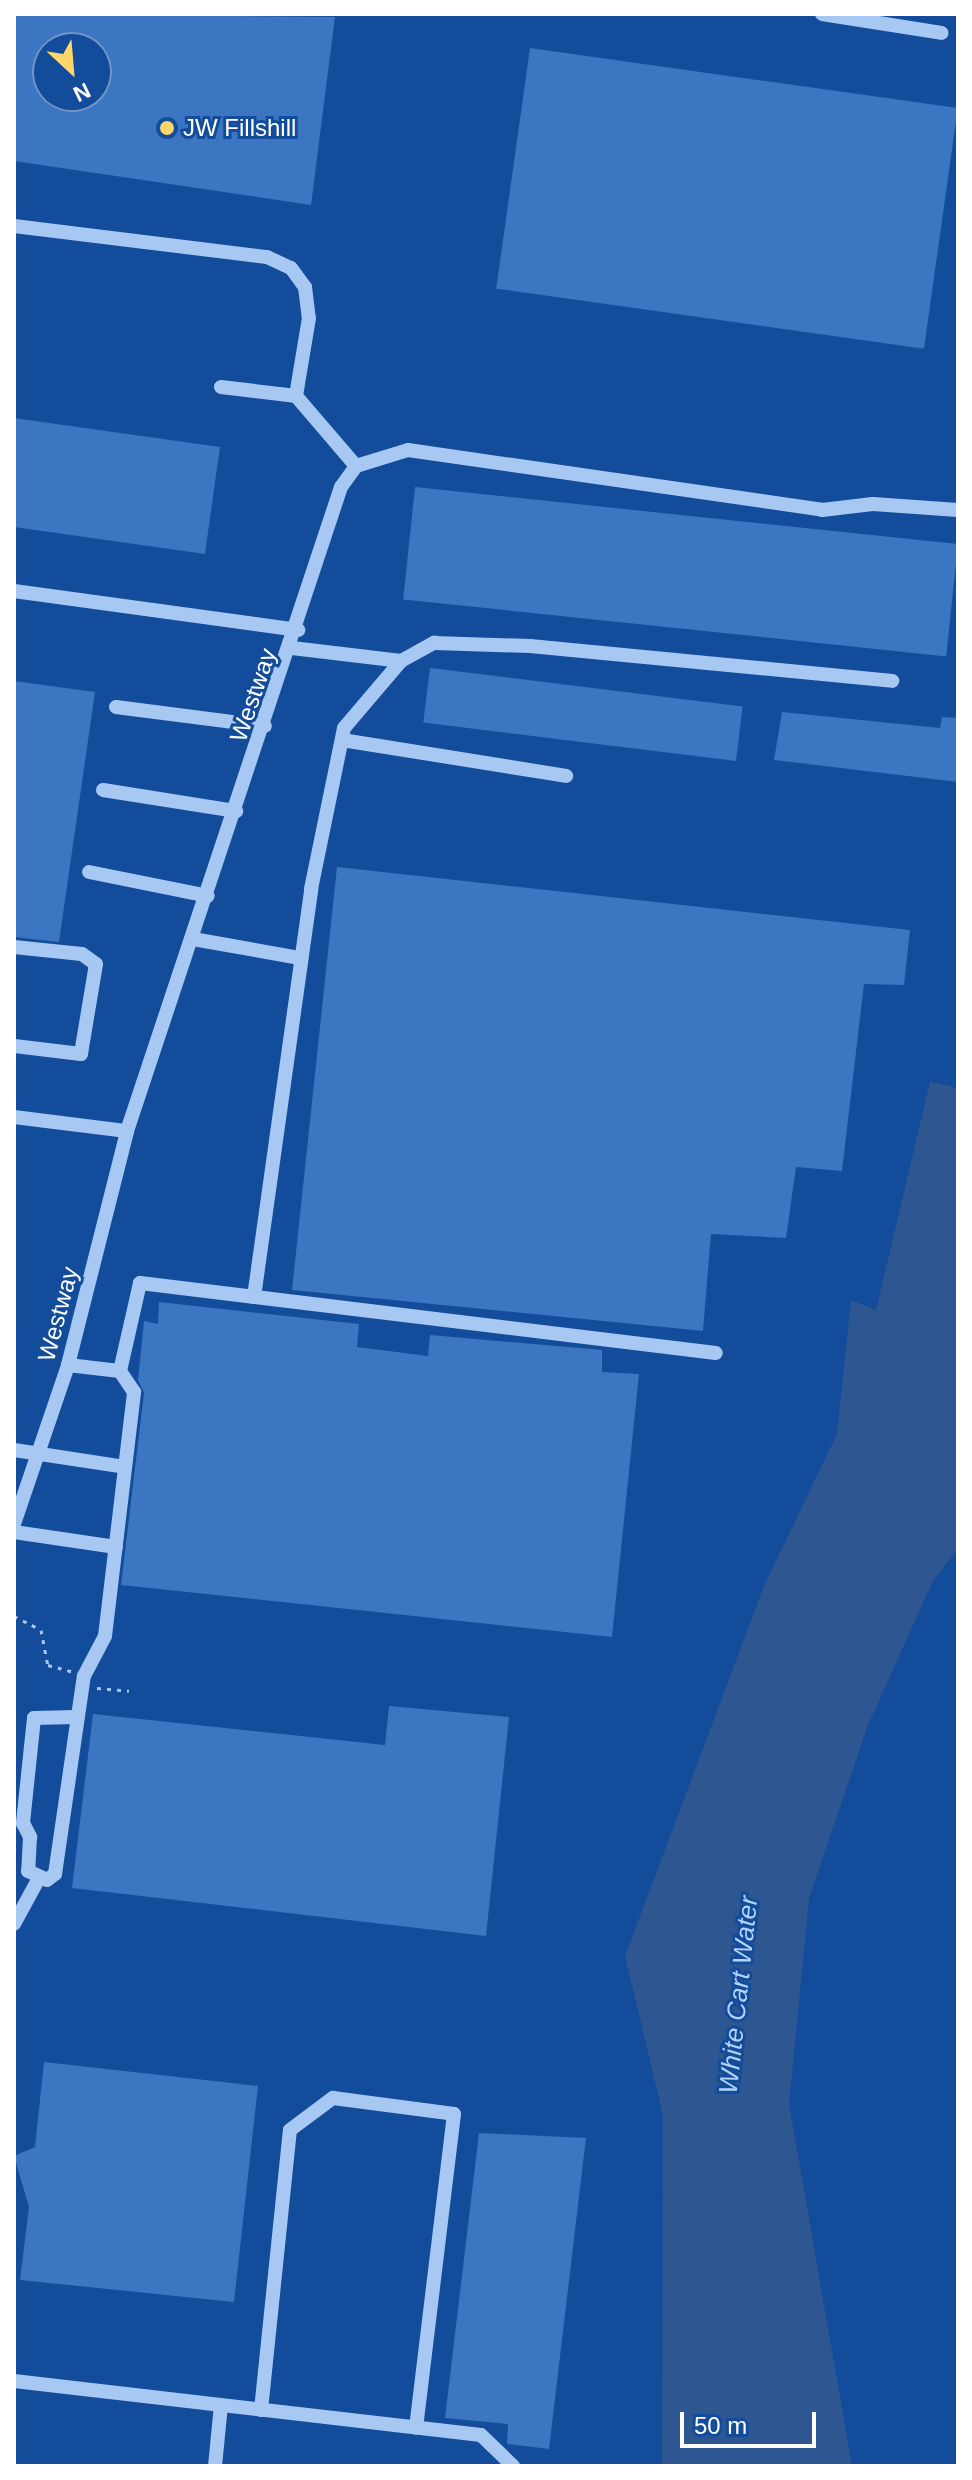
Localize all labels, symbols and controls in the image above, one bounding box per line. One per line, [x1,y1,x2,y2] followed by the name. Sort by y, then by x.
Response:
[32,32,112,112] north arrow
[69,78,94,107] text: N
[183,114,296,142] place label: JW Fillshill
[158,119,176,137] marker: JW Fillshill
[224,644,282,746] street label: Westway
[32,1263,84,1365] street label: Westway
[713,1894,765,2096] water label: White Cart Water
[684,2396,820,2446] scale bar
[694,2412,747,2439] text: 50 m

